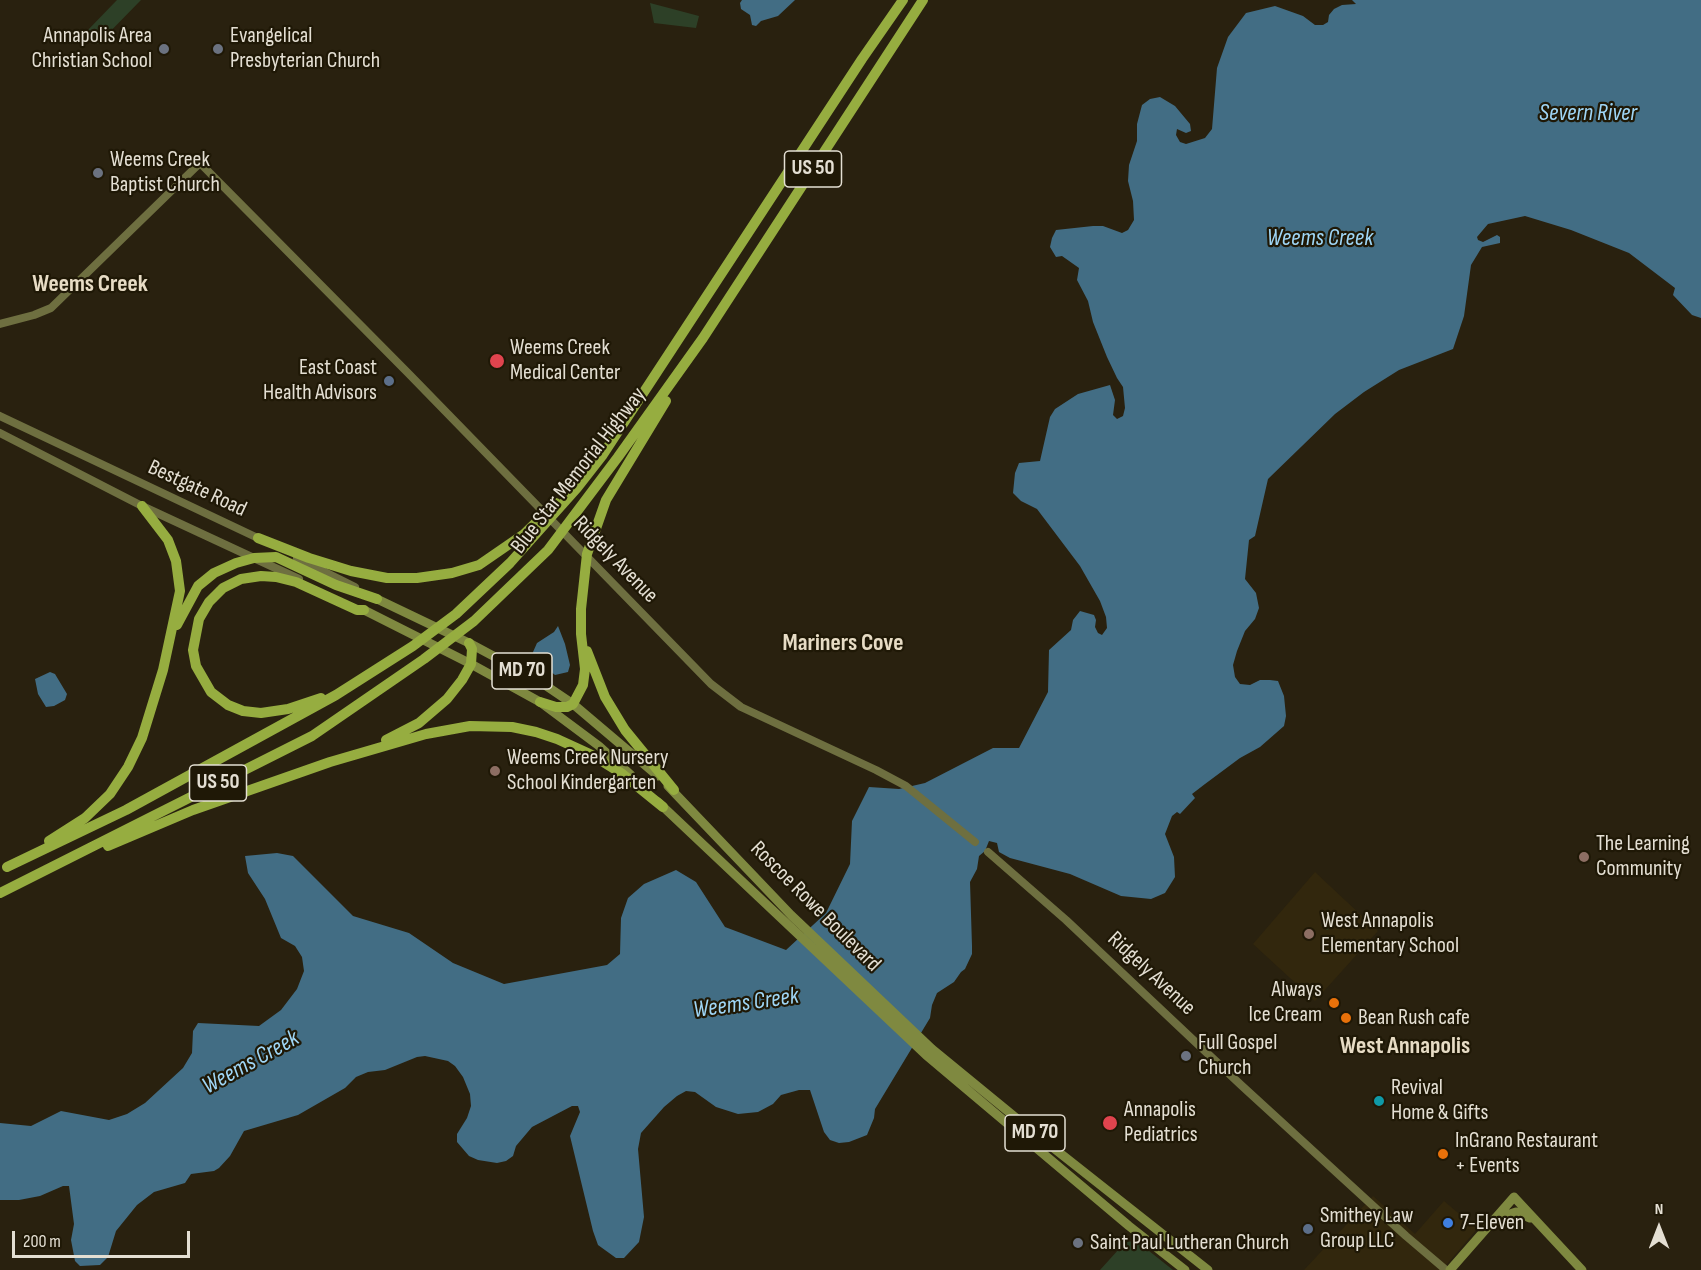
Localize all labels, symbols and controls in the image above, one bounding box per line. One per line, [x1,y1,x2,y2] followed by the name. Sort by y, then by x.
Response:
[31,23,152,74] place label: Annapolis Area Christian School
[230,23,380,74] place label: Evangelical Presbyterian Church
[157,42,171,56] marker: Annapolis Area Christian School
[211,42,225,56] marker: Evangelical Presbyterian Church
[1539,100,1637,128] water label: Severn River
[110,147,220,198] place label: Weems Creek Baptist Church
[784,151,842,187] road number: US 50
[91,166,105,180] marker: Weems Creek Baptist Church
[1267,225,1373,253] water label: Weems Creek
[32,271,148,299] district label: Weems Creek
[510,335,620,386] place label: Weems Creek Medical Center
[488,352,506,370] marker: Weems Creek Medical Center
[263,355,377,406] place label: East Coast Health Advisors
[382,374,396,388] marker: East Coast Health Advisors
[506,383,652,559] street label: Blue Star Memorial Highway
[144,455,250,523] street label: Bestgate Road
[567,511,663,609] street label: Ridgely Avenue
[783,630,903,658] district label: Mariners Cove
[492,653,552,689] road number: MD 70
[507,745,668,796] place label: Weems Creek Nursery School Kindergarten
[488,764,502,778] marker: Weems Creek Nursery School Kindergarten
[190,765,246,801] road number: US 50
[1596,831,1690,882] place label: The Learning Community
[744,836,886,978] street label: Roscoe Rowe Boulevard
[1577,850,1591,864] marker: The Learning Community
[1321,908,1459,960] place label: West Annapolis Elementary School
[1101,927,1201,1021] street label: Ridgely Avenue
[1302,927,1316,941] marker: West Annapolis Elementary School
[1249,977,1322,1028] place label: Always Ice Cream
[691,982,801,1026] water label: Weems Creek
[1327,996,1341,1010] marker: Always Ice Cream
[1358,1005,1470,1031] place label: Bean Rush cafe
[1339,1011,1353,1025] marker: Bean Rush cafe
[198,1025,304,1101] water label: Weems Creek
[1198,1030,1277,1082] place label: Full Gospel Church
[1340,1033,1470,1061] district label: West Annapolis
[1179,1049,1193,1063] marker: Full Gospel Church
[1391,1075,1488,1126] place label: Revival Home & Gifts
[1372,1094,1386,1108] marker: Revival Home & Gifts
[1124,1097,1198,1148] place label: Annapolis Pediatrics
[1101,1114,1119,1132] marker: Annapolis Pediatrics
[1005,1115,1065,1151] road number: MD 70
[1455,1128,1598,1180] place label: InGrano Restaurant + Events
[1436,1147,1450,1161] marker: InGrano Restaurant + Events
[1629,1198,1689,1258] north arrow
[1655,1200,1663,1219] text: N
[1320,1203,1413,1254] place label: Smithey Law Group LLC
[1460,1210,1524,1236] place label: 7-Eleven
[1441,1216,1455,1230] marker: 7-Eleven
[15,1219,194,1257] scale bar
[1301,1222,1315,1236] marker: Smithey Law Group LLC
[1090,1230,1289,1256] place label: Saint Paul Lutheran Church
[23,1231,61,1252] text: 200 m
[1071,1236,1085,1250] marker: Saint Paul Lutheran Church

